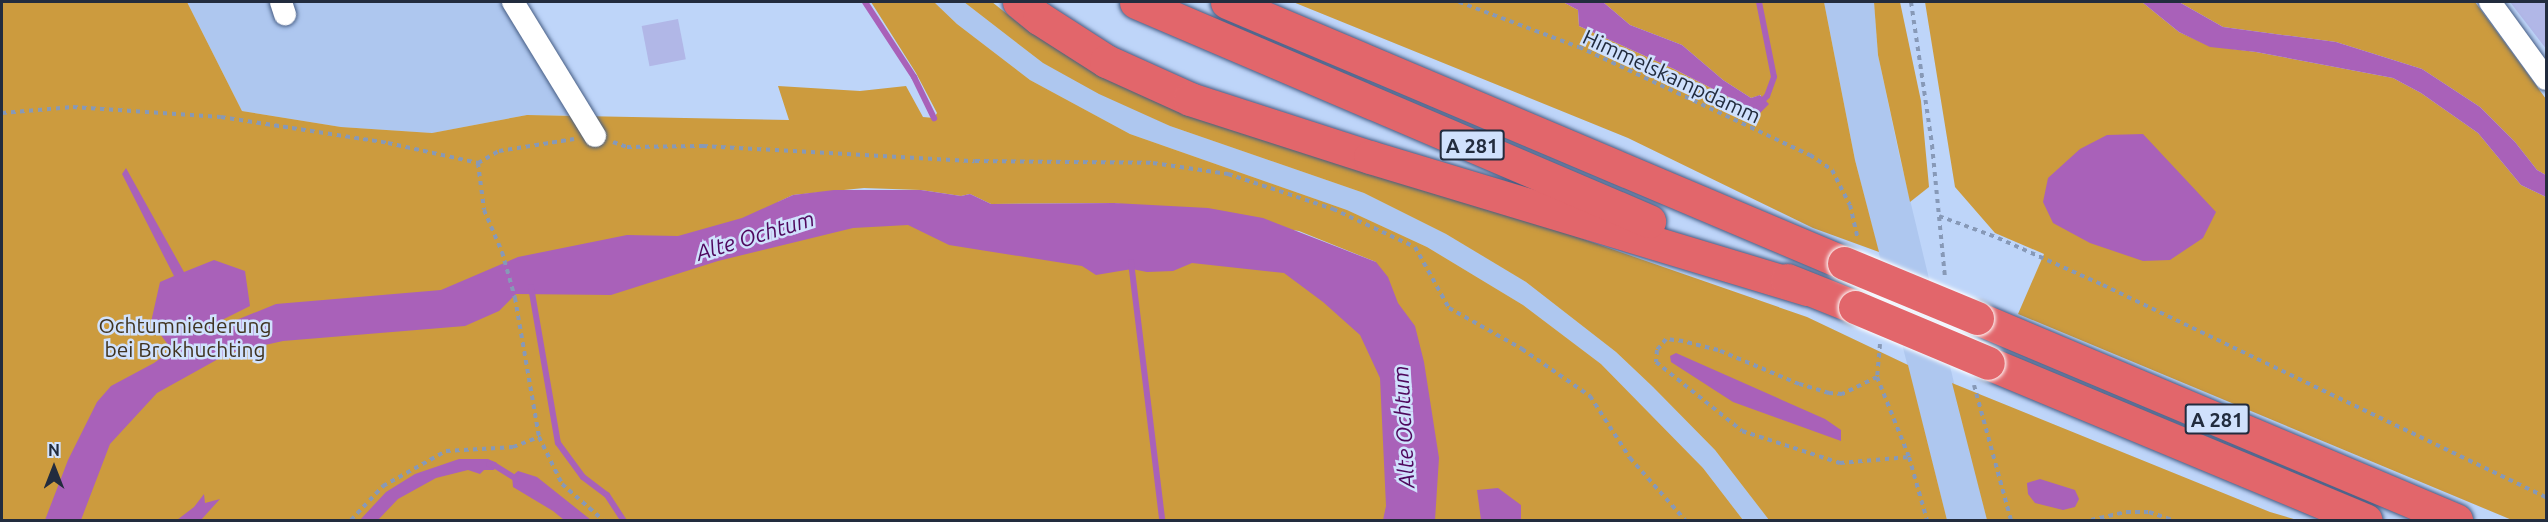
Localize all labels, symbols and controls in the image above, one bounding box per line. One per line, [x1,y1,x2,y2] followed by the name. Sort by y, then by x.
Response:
[1579,24,1765,128] street label: Himmelskampdamm
[1439,128,1505,162] road number: A 281
[692,204,818,266] water label: Alte Ochtum
[99,312,271,362] park label: Ochtumniederung bei Brokhuchting
[1387,365,1419,489] water label: Alte Ochtum
[2184,402,2250,436] road number: A 281
[24,438,84,498] north arrow
[48,441,60,459] text: N

